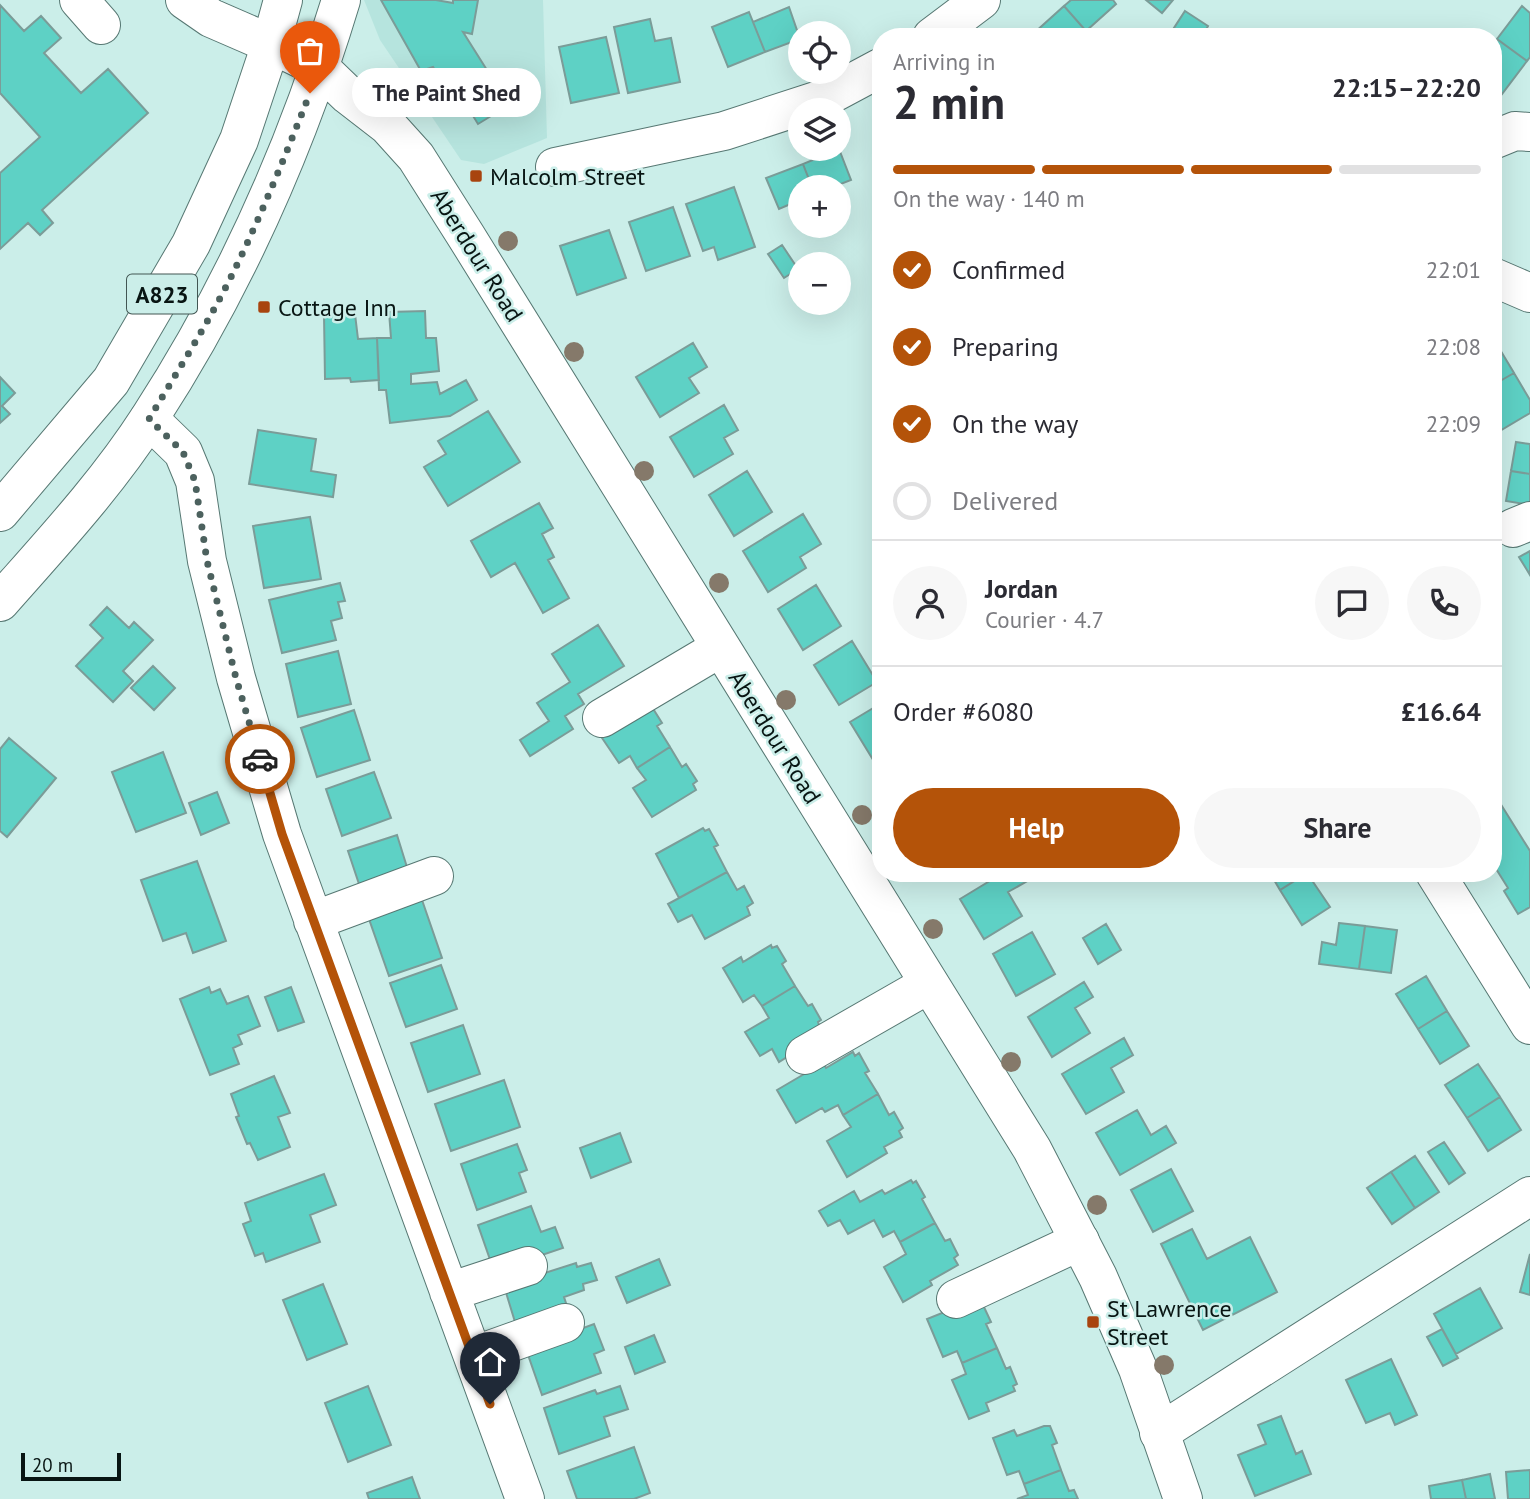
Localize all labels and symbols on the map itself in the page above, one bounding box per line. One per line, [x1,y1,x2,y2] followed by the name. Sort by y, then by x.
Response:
[280,21,340,93] pin
[352,68,541,118] callout: The Paint Shed
[490,161,645,192] place label: Malcolm Street
[468,168,484,184] marker: Malcolm Street
[424,183,530,327] street label: Aberdour Road
[127,274,197,314] road number: A823
[278,292,397,323] place label: Cottage Inn
[256,299,272,315] marker: Cottage Inn
[722,665,828,809] street label: Aberdour Road
[225,724,295,794] courier
[1107,1293,1232,1352] place label: St Lawrence Street
[1085,1314,1101,1330] marker: St Lawrence Street
[460,1332,520,1404] pin
[21,1450,121,1482] scale bar

